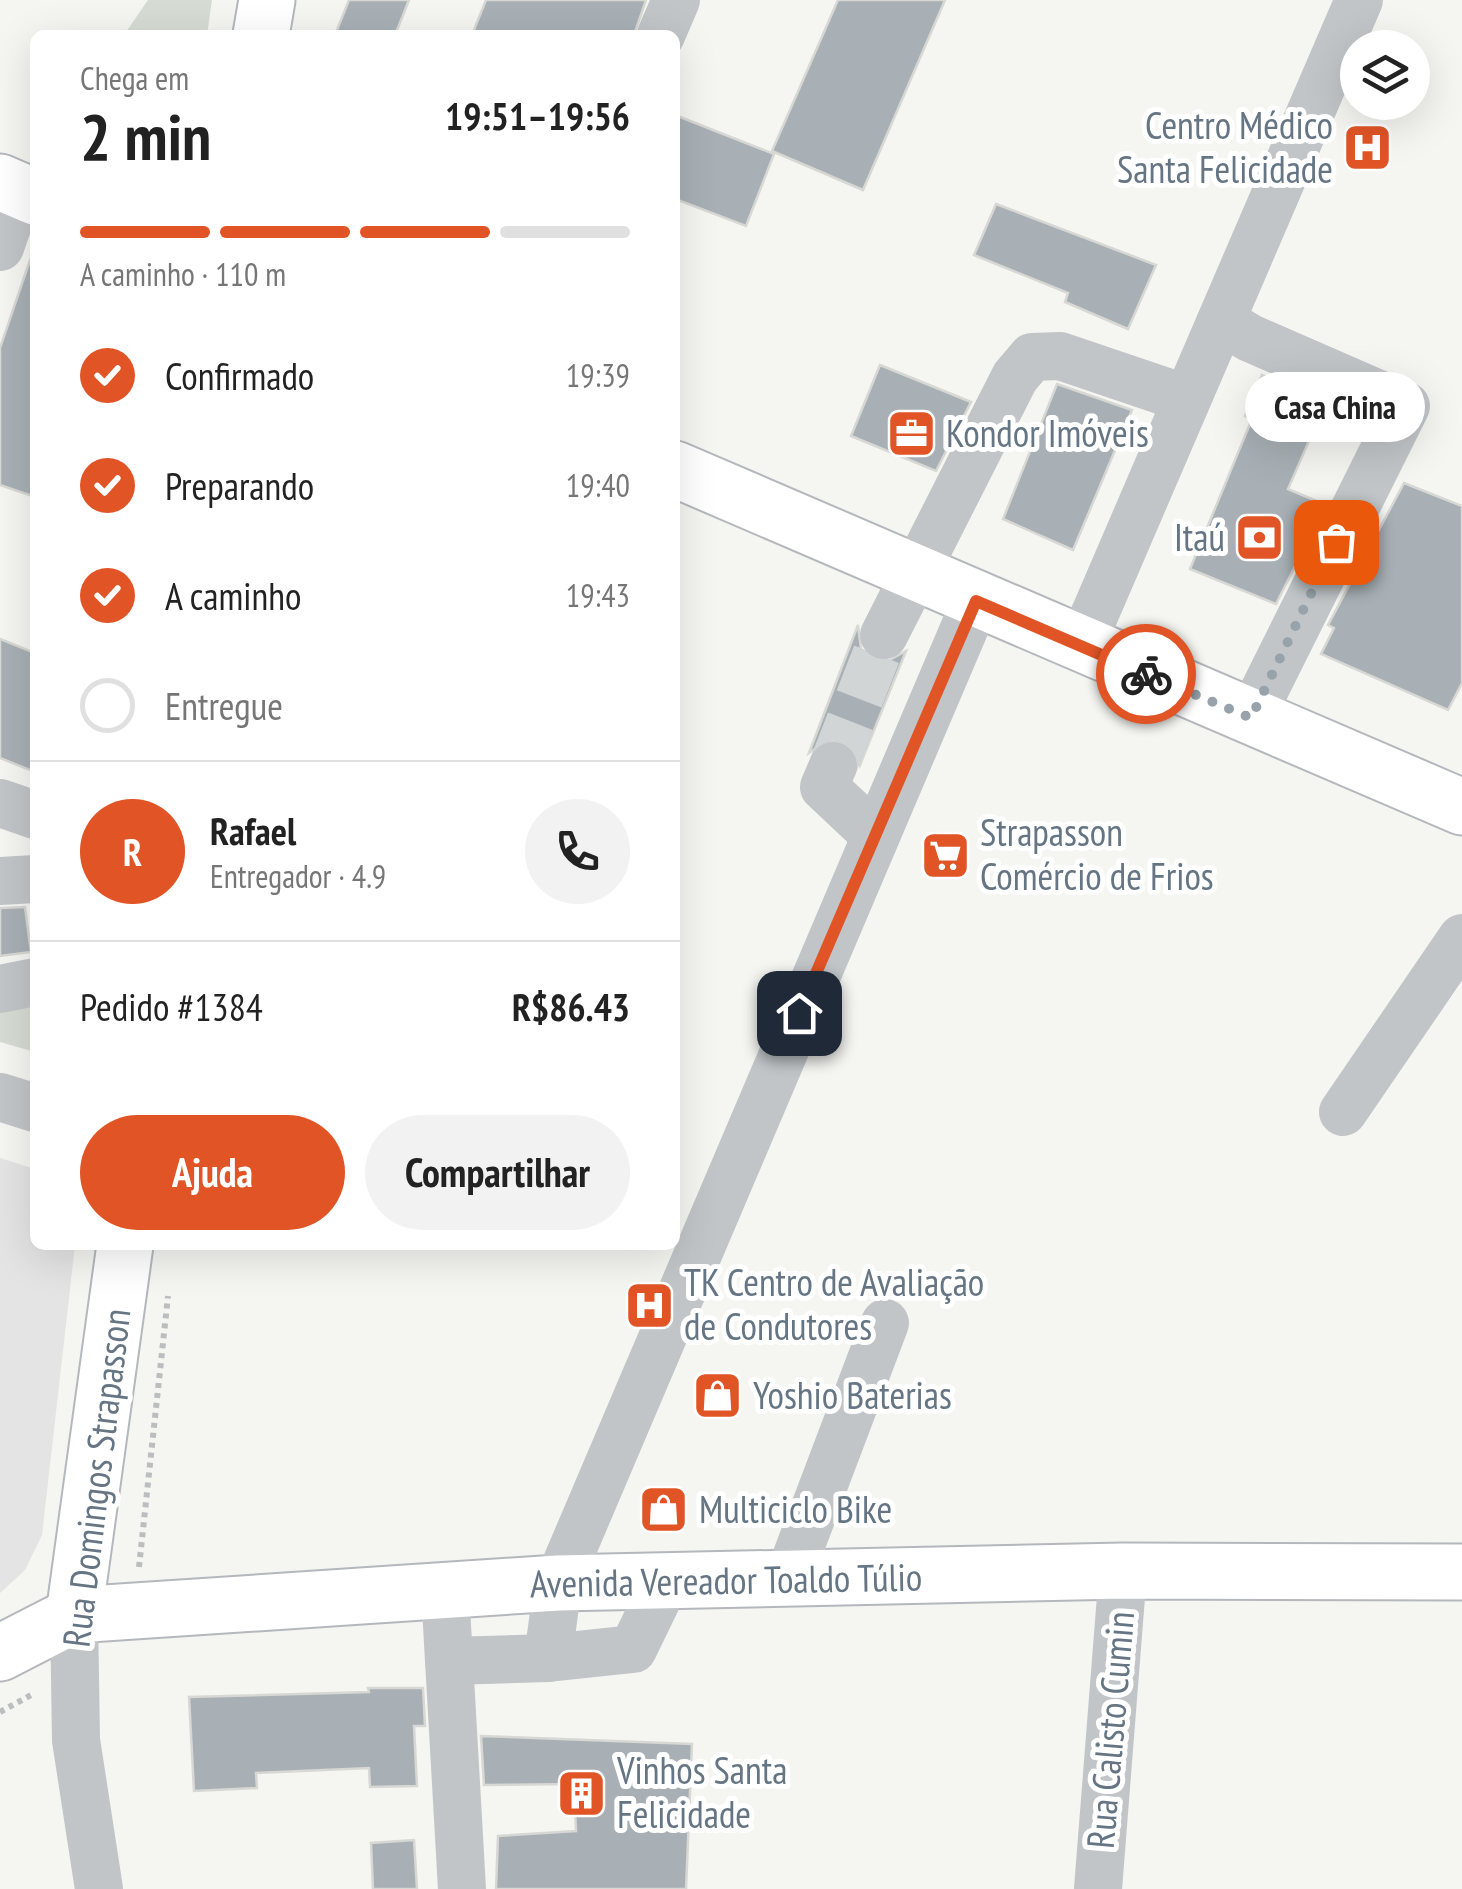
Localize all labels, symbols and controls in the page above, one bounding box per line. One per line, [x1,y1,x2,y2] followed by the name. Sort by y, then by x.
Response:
[1340,30,1430,120] map controls
[1340,30,1430,120] button: layers
[80,57,189,99] text: Chega em
[445,91,630,140] text: 19:51–19:56
[80,94,211,178] text: 2 min
[1117,100,1333,193] place label: Centro Médico Santa Felicidade
[1342,122,1394,174] hospital icon: Centro Médico Santa Felicidade
[80,253,286,295] text: A caminho · 110 m
[80,348,135,403] icon: check
[165,351,314,400] text: Confirmado
[566,354,630,396] text: 19:39
[1246,372,1426,442] callout: Casa China
[1274,386,1396,428] text: Casa China
[885,408,937,460] office icon: Kondor Imóveis
[946,408,1149,457] place label: Kondor Imóveis
[80,458,135,513] icon: check
[165,461,314,510] text: Preparando
[566,464,630,506] text: 19:40
[1294,500,1379,585] pin
[1174,512,1225,561] place label: Itaú
[1234,512,1286,564] bank icon: Itaú
[1309,515,1364,570] icon: bag
[80,568,135,623] icon: check
[165,571,301,620] text: A caminho
[566,574,630,616] text: 19:43
[1096,624,1196,724] courier
[1119,647,1174,702] icon: bike
[165,681,283,730] text: Entregue
[525,799,630,904] button: phone
[210,806,296,855] text: Rafael
[980,807,1214,900] place label: Strapasson Comércio de Frios
[123,827,142,876] text: R
[919,829,971,881] supermarket icon: Strapasson Comércio de Frios
[210,855,386,897] text: Entregador · 4.9
[757,971,842,1056] pin
[80,982,263,1031] text: Pedido #1384
[512,982,630,1031] text: R$86.43
[772,986,827,1041] icon: home
[80,1115,345,1230] button: Ajuda
[365,1115,630,1230] button: Compartilhar
[684,1257,984,1350] place label: TK Centro de Avaliação de Condutores
[623,1279,675,1331] hospital icon: TK Centro de Avaliação de Condutores
[50,1306,141,1650] street label: Rua Domingos Strapasson
[692,1370,744,1422] shop icon: Yoshio Baterias
[753,1370,952,1419] place label: Yoshio Baterias
[638,1484,690,1536] shop icon: Multiciclo Bike
[699,1484,892,1533] place label: Multiciclo Bike
[529,1552,922,1607] street label: Avenida Vereador Toaldo Túlio
[1075,1609,1144,1850] street label: Rua Calisto Cumin
[616,1745,787,1838] place label: Vinhos Santa Felicidade
[556,1767,608,1819] building icon: Vinhos Santa Felicidade

